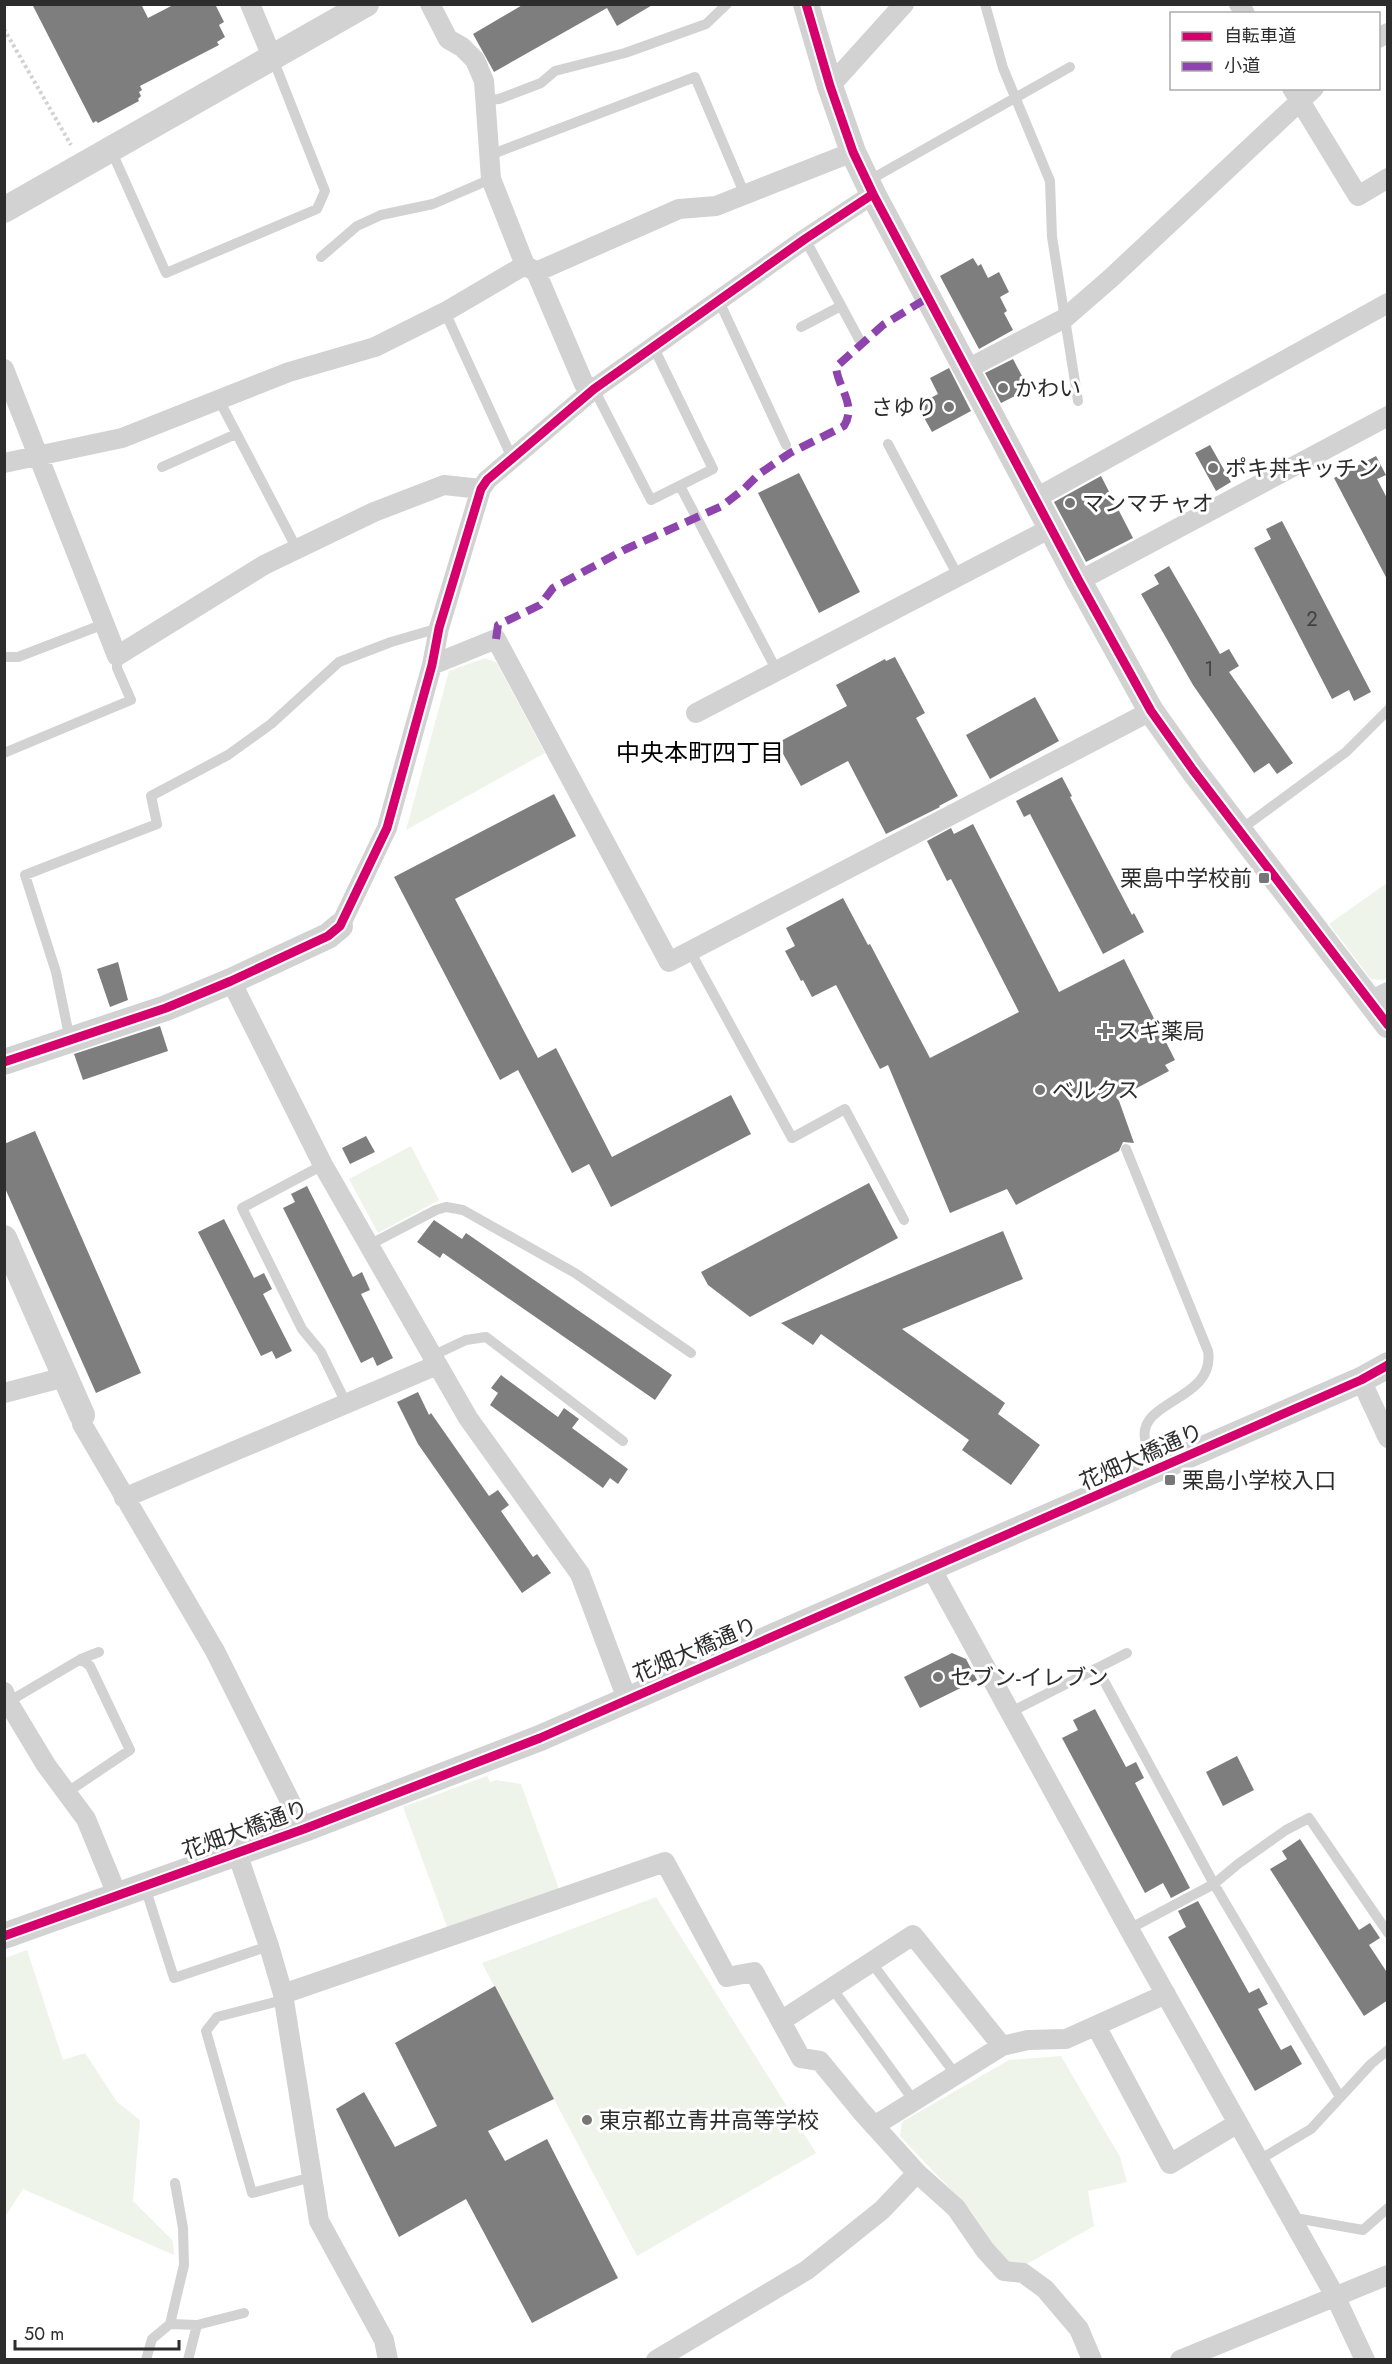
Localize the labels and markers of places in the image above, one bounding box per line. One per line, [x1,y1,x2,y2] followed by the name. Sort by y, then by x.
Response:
[1015,372,1081,404] place label: かわい
[996,381,1010,395] marker: かわい
[871,391,937,423] place label: さゆり
[942,400,956,414] marker: さゆり
[1225,452,1379,484] place label: ポキ丼キッチン
[1206,461,1220,475] marker: ポキ丼キッチン
[1082,487,1214,519] place label: マンマチャオ
[1063,496,1077,510] marker: マンマチャオ
[1120,862,1252,894] place label: 栗島中学校前
[1257,871,1271,885] marker: 栗島中学校前
[1117,1015,1205,1047] place label: スギ薬局
[1098,1024,1112,1038] marker: スギ薬局
[1052,1074,1139,1106] place label: ベルクス
[1033,1083,1047,1097] marker: ベルクス
[1182,1464,1336,1496] place label: 栗島小学校入口
[1163,1473,1177,1487] marker: 栗島小学校入口
[950,1661,1109,1693] place label: セブン-イレブン
[931,1670,945,1684] marker: セブン-イレブン
[599,2104,819,2136] place label: 東京都立青井高等学校
[580,2113,594,2127] marker: 東京都立青井高等学校

